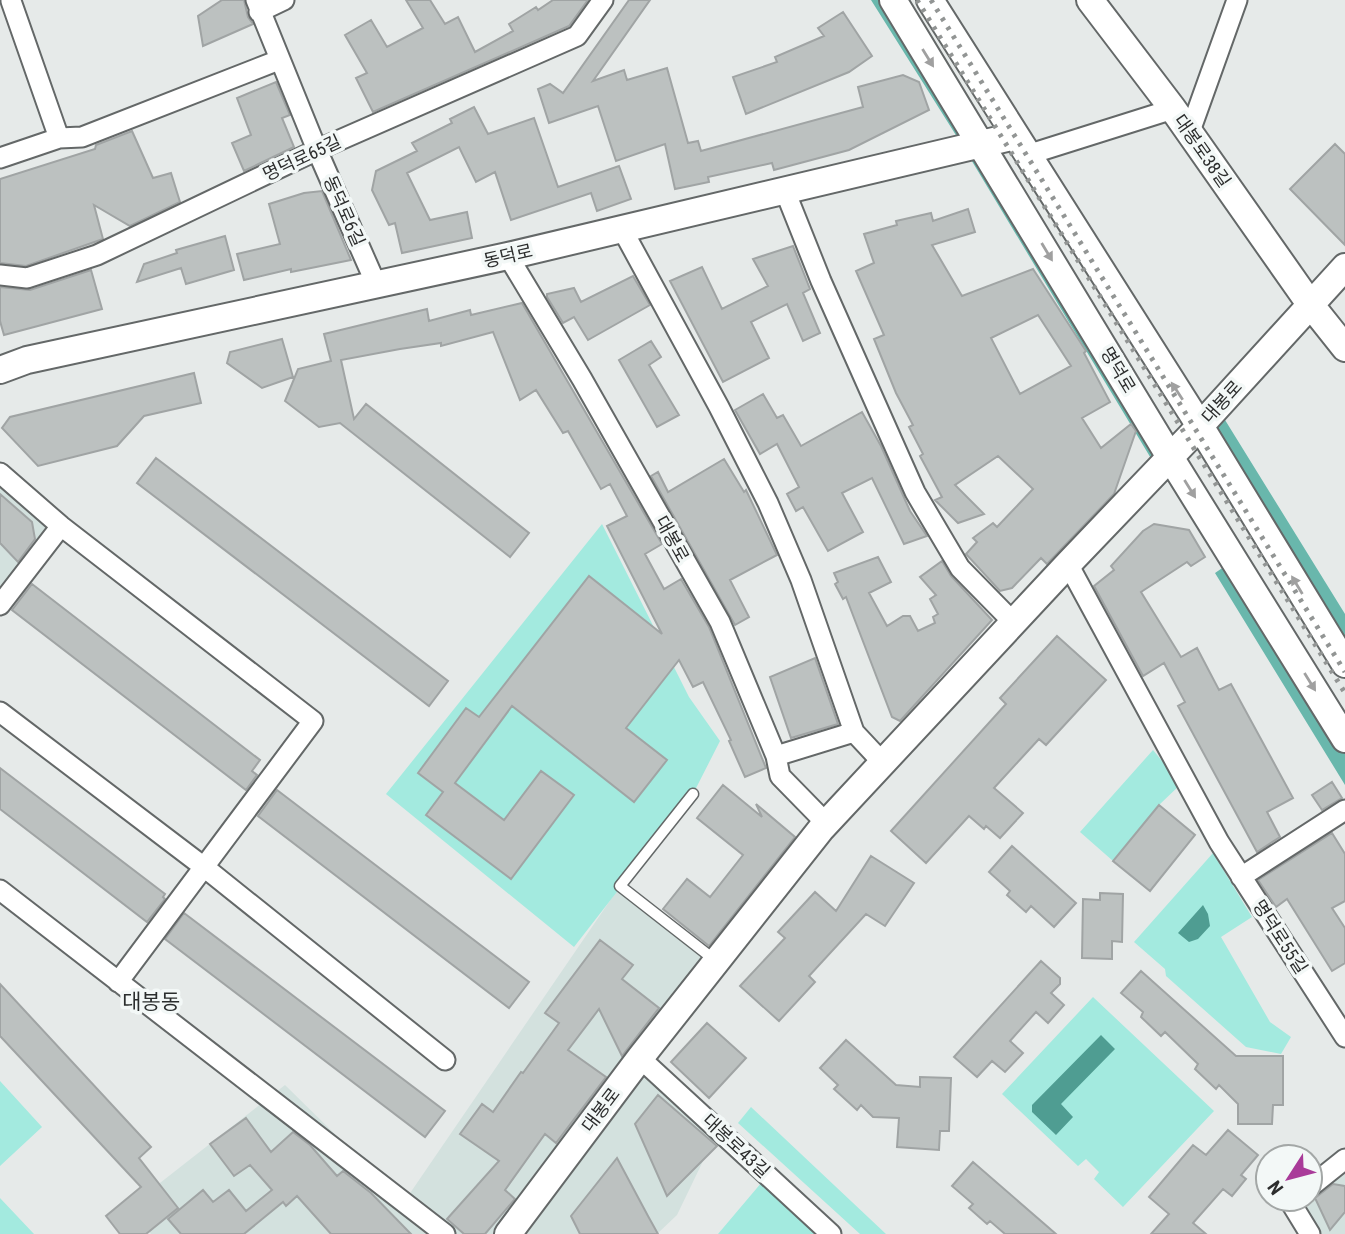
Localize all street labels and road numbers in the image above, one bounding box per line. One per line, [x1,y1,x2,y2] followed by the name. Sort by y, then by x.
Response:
[1170,110,1235,191] street label: 대봉로38길
[259,130,344,185] street label: 명덕로65길
[320,172,369,249] street label: 동덕로6길
[481,240,534,271] street label: 동덕로
[1097,343,1140,396] street label: 명덕로
[1197,376,1246,427] street label: 대봉로
[651,512,694,566] street label: 대봉로
[1249,896,1312,978] street label: 명덕로55길
[577,1084,624,1136] street label: 대봉로
[698,1109,774,1182] street label: 대봉로43길

